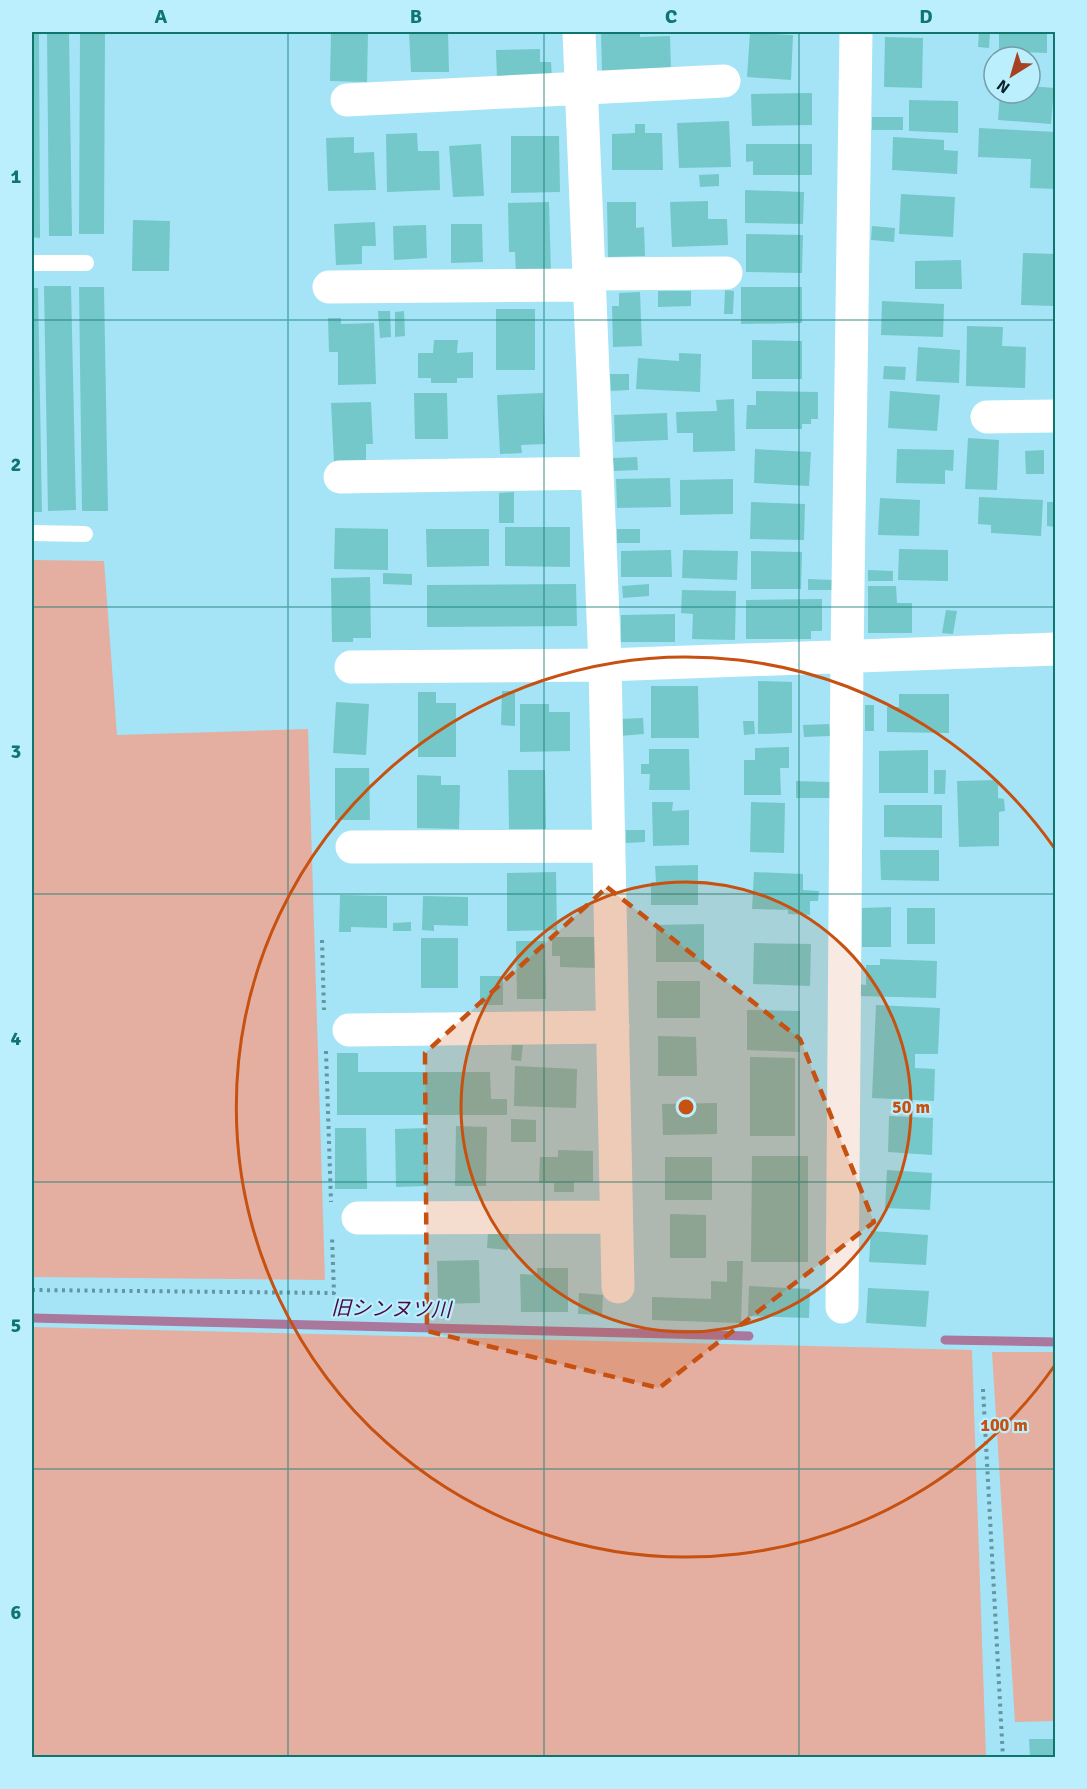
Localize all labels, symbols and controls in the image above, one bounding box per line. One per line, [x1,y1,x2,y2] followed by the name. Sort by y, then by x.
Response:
[155,4,168,29] text: A
[410,4,422,29] text: B
[665,4,677,29] text: C
[919,4,933,29] text: D
[982,45,1042,105] north arrow
[993,75,1014,98] text: N
[11,164,22,189] text: 1
[11,452,21,477] text: 2
[11,739,21,764] text: 3
[11,1026,22,1051] text: 4
[892,1096,930,1118] text: 50 m
[676,1097,696,1117] centre of rings
[331,1295,453,1323] water label: 旧シンヌツ川
[11,1313,21,1338] text: 5
[980,1414,1028,1436] text: 100 m
[11,1600,22,1625] text: 6

